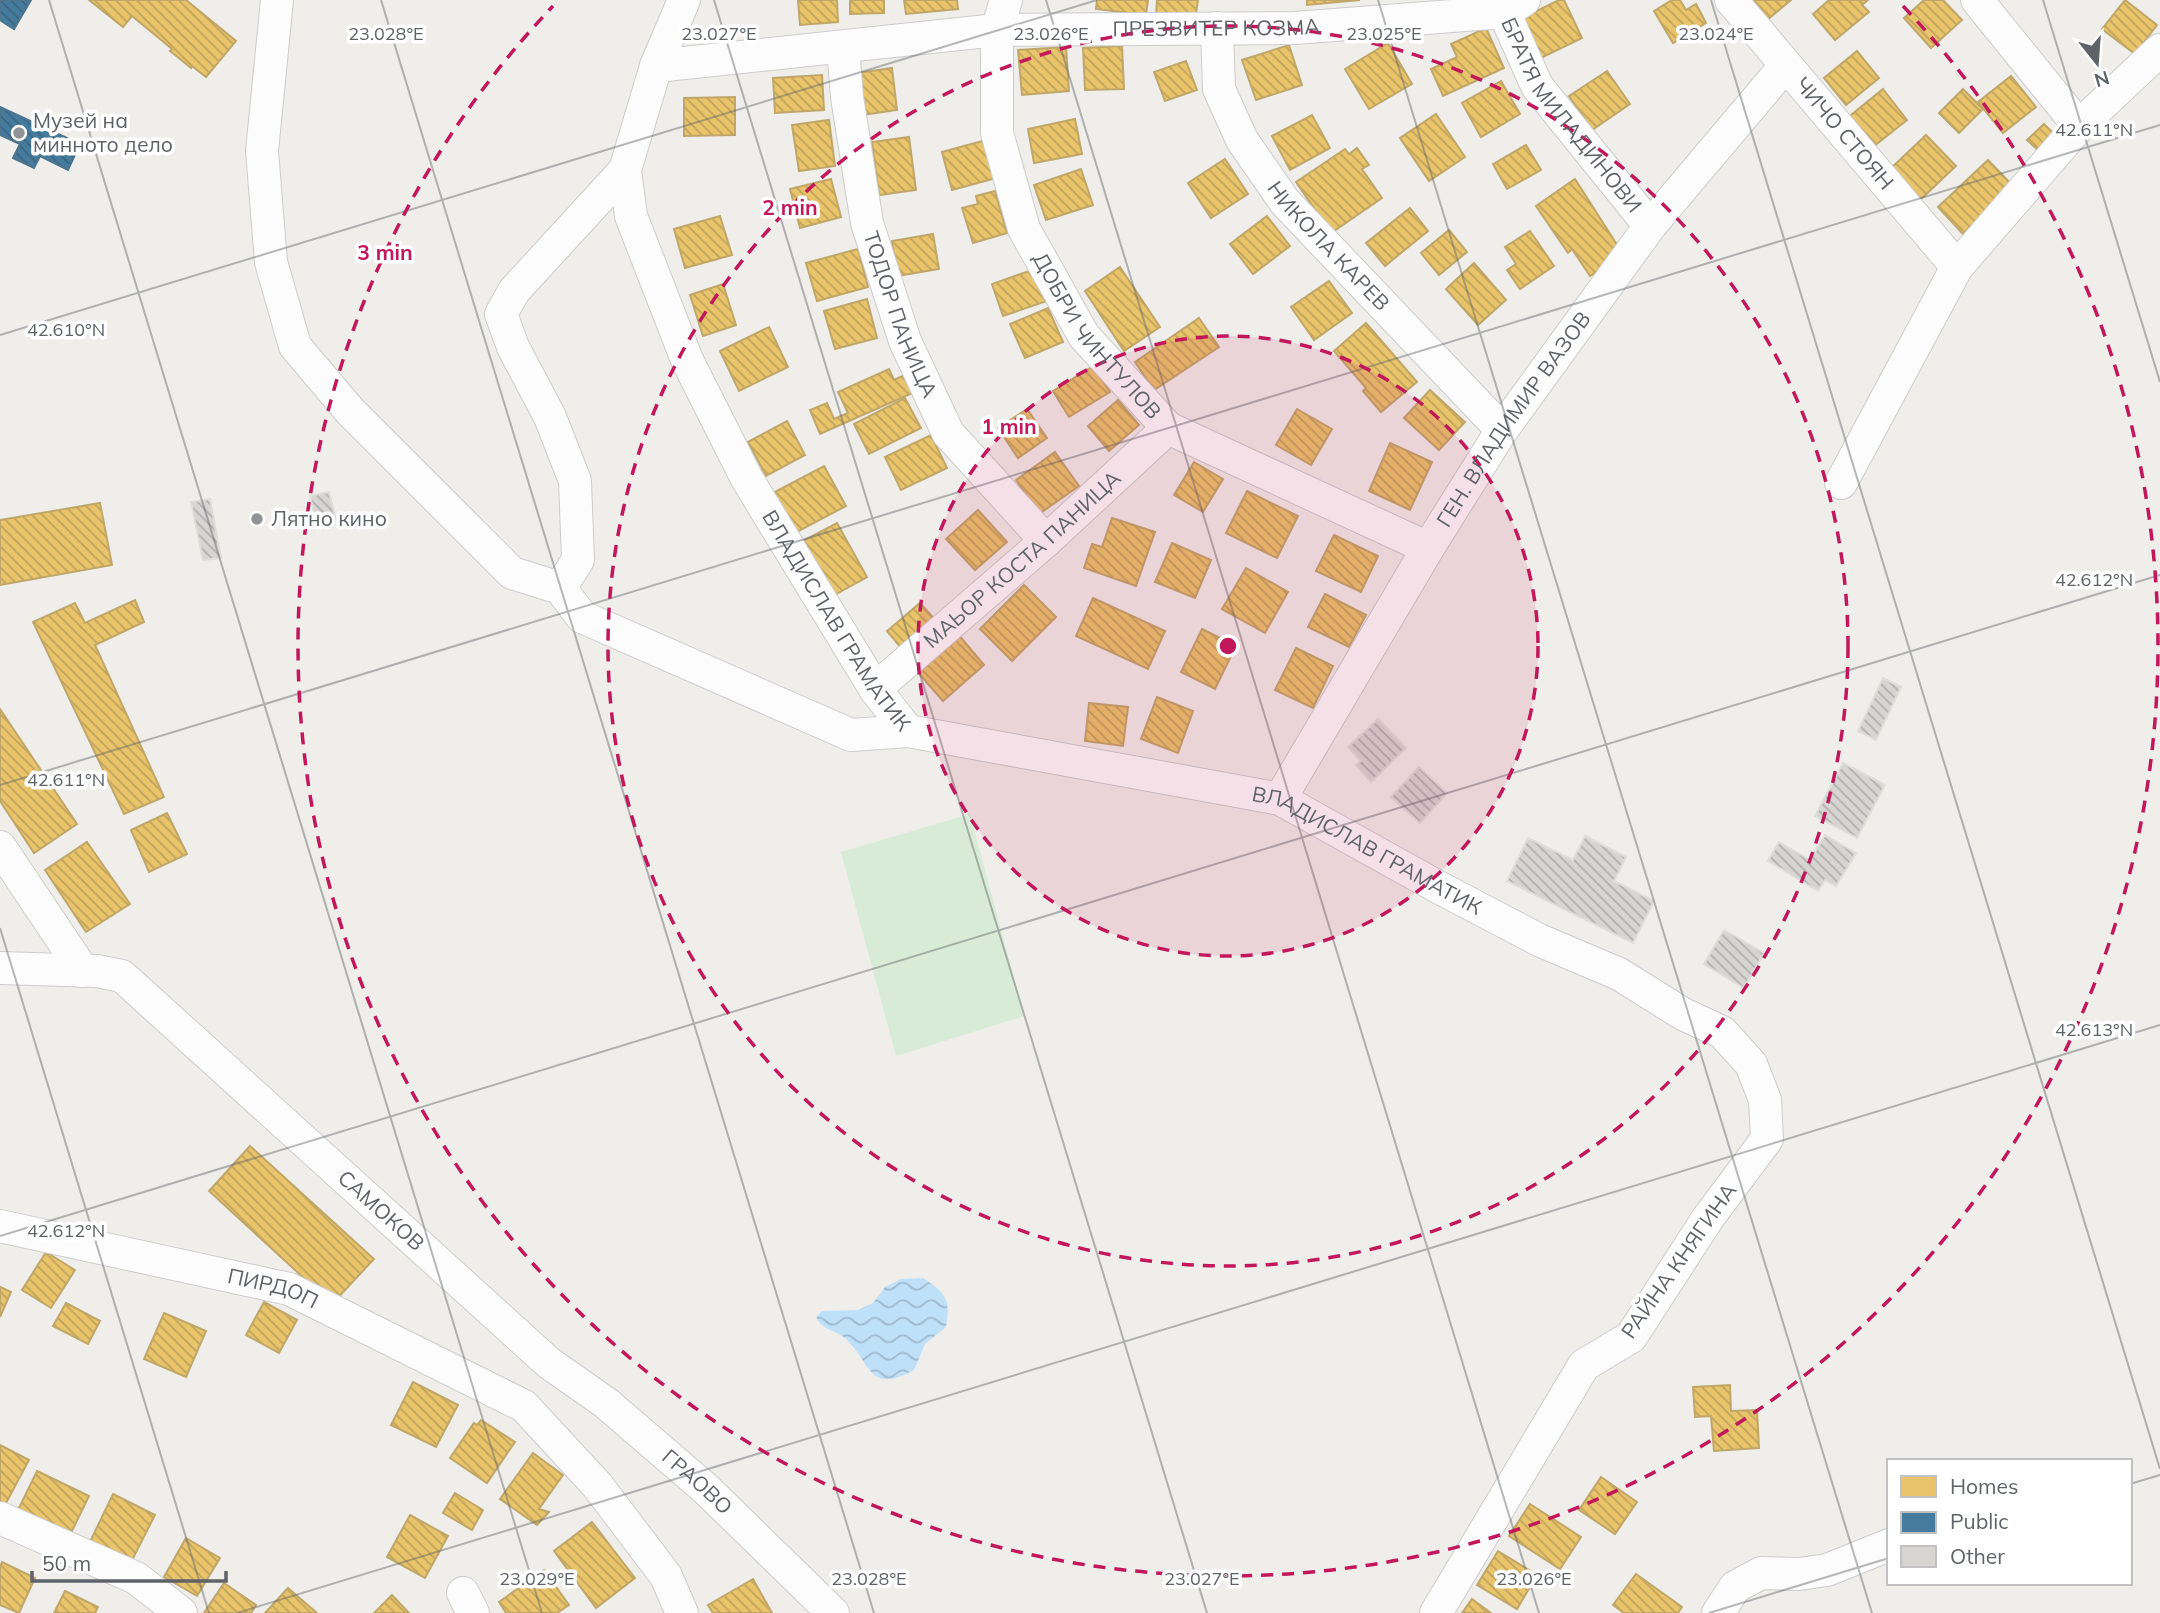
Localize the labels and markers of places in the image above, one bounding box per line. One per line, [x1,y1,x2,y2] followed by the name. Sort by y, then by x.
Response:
[33,107,173,157] place label: Музей на минното дело
[11,125,27,141] marker: Музей на минното дело
[271,505,387,531] place label: Лятно кино
[249,511,265,527] marker: Лятно кино
[1216,634,1240,658] centre of rings

